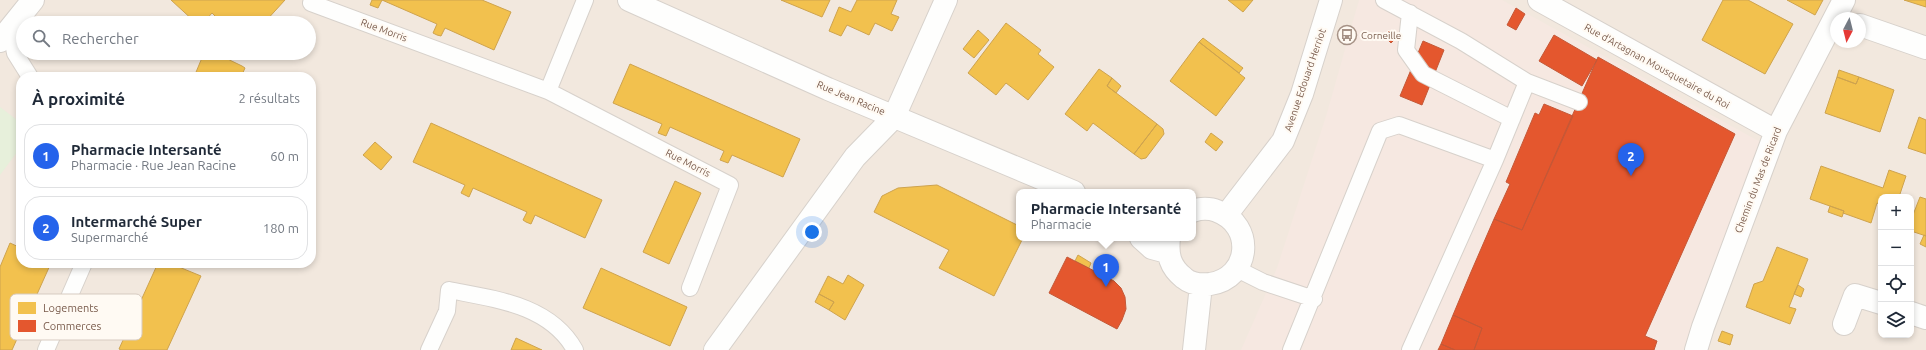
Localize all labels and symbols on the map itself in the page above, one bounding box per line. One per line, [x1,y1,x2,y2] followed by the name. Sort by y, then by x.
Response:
[1830,12,1866,48] north arrow
[359,17,409,43] street label: Rue Morris
[1582,21,1732,111] street label: Rue d'Artagnan Mousquetaire du Roi
[1336,24,1358,46] bus stop icon: Corneille
[1282,27,1328,133] street label: Avenue Edouard Herriot
[1361,30,1401,41] place label: Corneille
[815,79,887,117] street label: Rue Jean Racine
[1733,125,1783,234] street label: Chemin du Mas de Ricard
[1618,143,1644,176] pin: 2
[664,147,712,179] street label: Rue Morris
[802,222,822,242] your location
[1093,254,1119,287] pin: 1
[10,294,142,340] legend
[43,302,99,314] text: Logements
[43,320,102,332] text: Commerces

